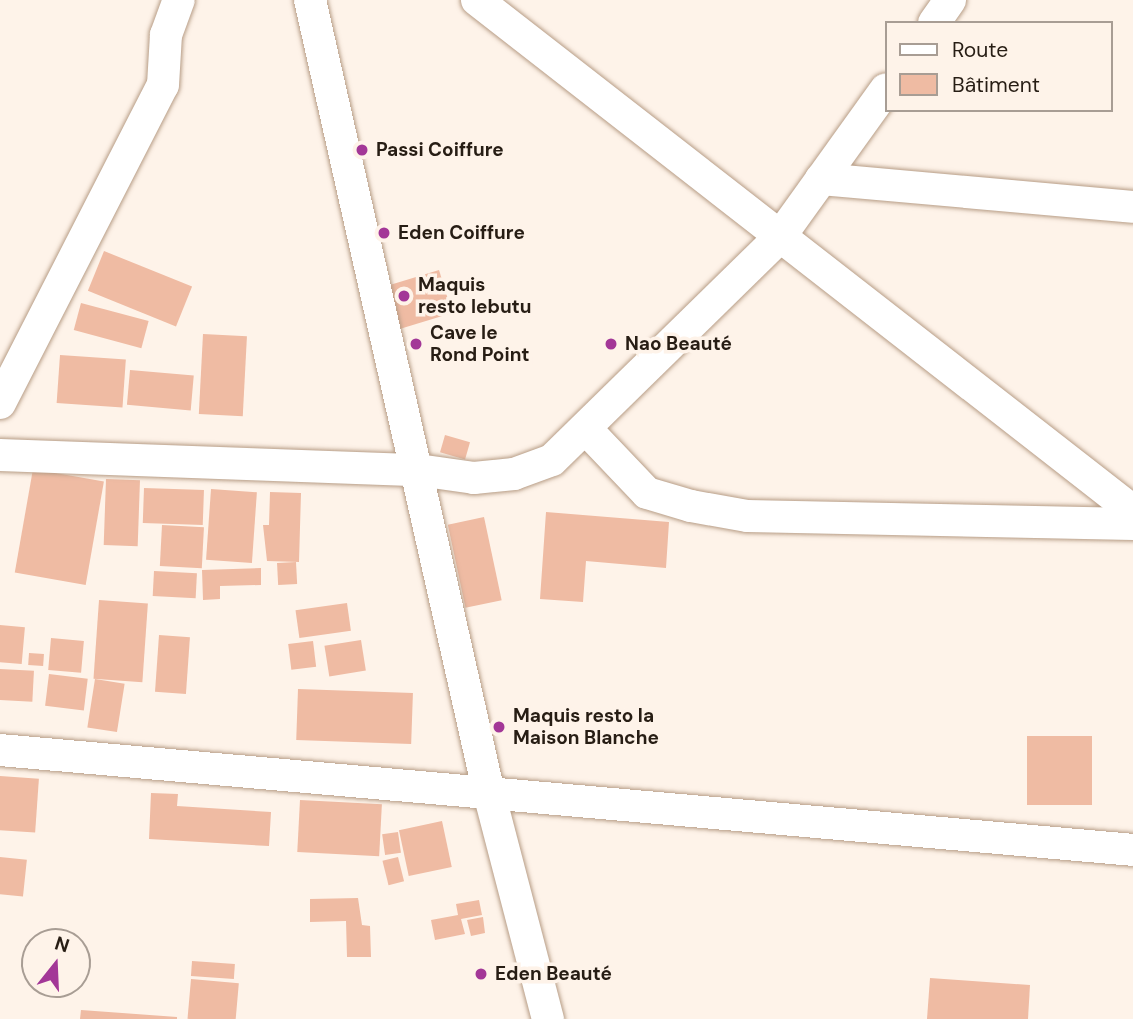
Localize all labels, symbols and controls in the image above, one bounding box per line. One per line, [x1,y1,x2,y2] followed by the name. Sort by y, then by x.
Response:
[884,21,1112,112] legend
[952,36,1008,64] text: Route
[952,71,1040,99] text: Bâtiment
[376,139,504,161] place label: Passi Coiffure
[354,142,370,158] marker: Passi Coiffure
[398,222,525,244] place label: Eden Coiffure
[376,225,392,241] marker: Eden Coiffure
[418,274,532,318] place label: Maquis resto lebutu
[396,288,412,304] marker: Maquis resto lebutu
[430,322,530,366] place label: Cave le Rond Point
[625,333,732,355] place label: Nao Beauté
[408,336,424,352] marker: Cave le Rond Point
[603,336,619,352] marker: Nao Beauté
[513,705,659,749] place label: Maquis resto la Maison Blanche
[491,719,507,735] marker: Maquis resto la Maison Blanche
[21,928,91,998] north arrow
[52,930,72,958] text: N
[495,963,612,985] place label: Eden Beauté
[473,966,489,982] marker: Eden Beauté

